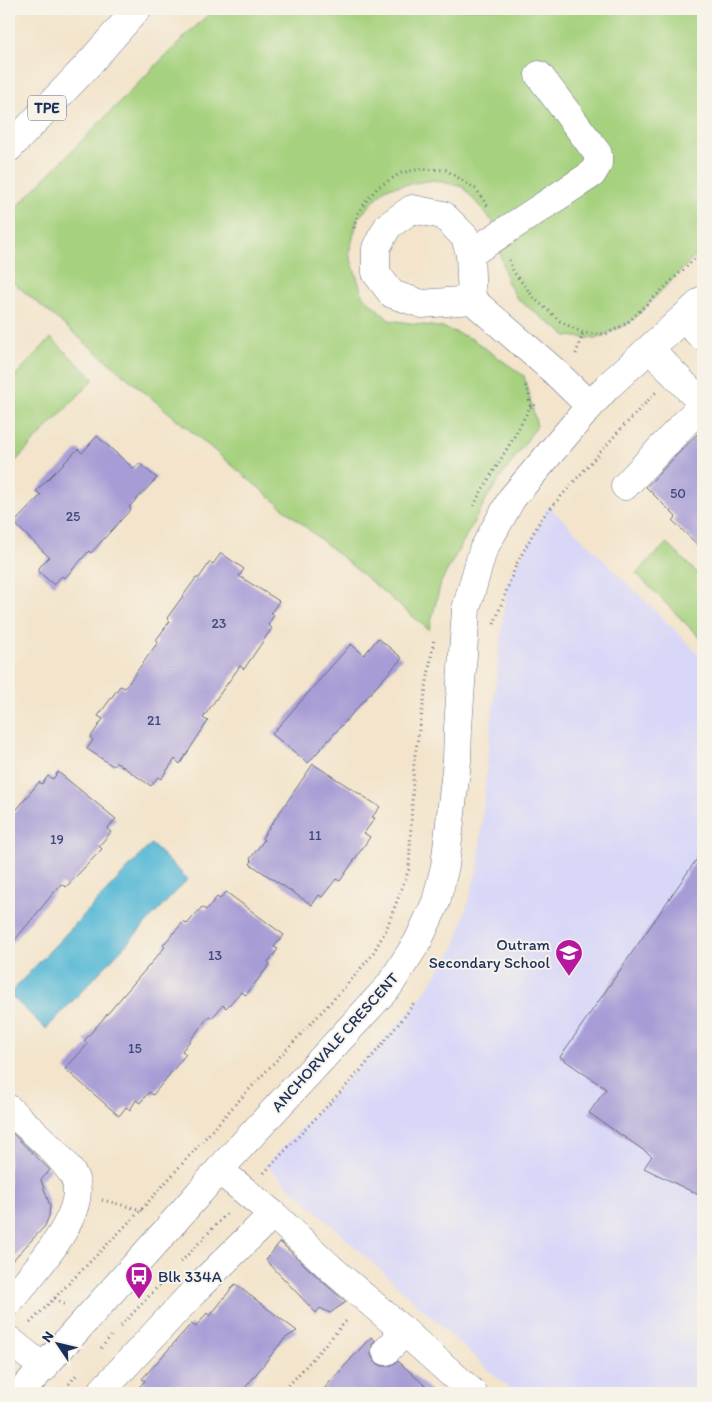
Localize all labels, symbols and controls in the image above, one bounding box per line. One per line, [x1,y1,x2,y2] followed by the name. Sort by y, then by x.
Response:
[28,96,66,120] road number: TPE
[670,485,686,502] house number: 50
[66,508,80,525] house number: 25
[212,615,227,632] house number: 23
[147,712,161,729] house number: 21
[309,827,322,844] house number: 11
[50,831,64,848] house number: 19
[429,935,551,972] place label: Outram Secondary School
[554,938,584,977] school or university icon: Outram Secondary School
[208,947,222,964] house number: 13
[267,968,403,1116] street label: ANCHORVALE CRESCENT
[128,1040,142,1057] house number: 15
[124,1261,154,1300] bus stop icon: Blk 334A
[158,1267,222,1286] place label: Blk 334A
[32,1320,82,1370] north arrow
[38,1328,57,1346] text: N

